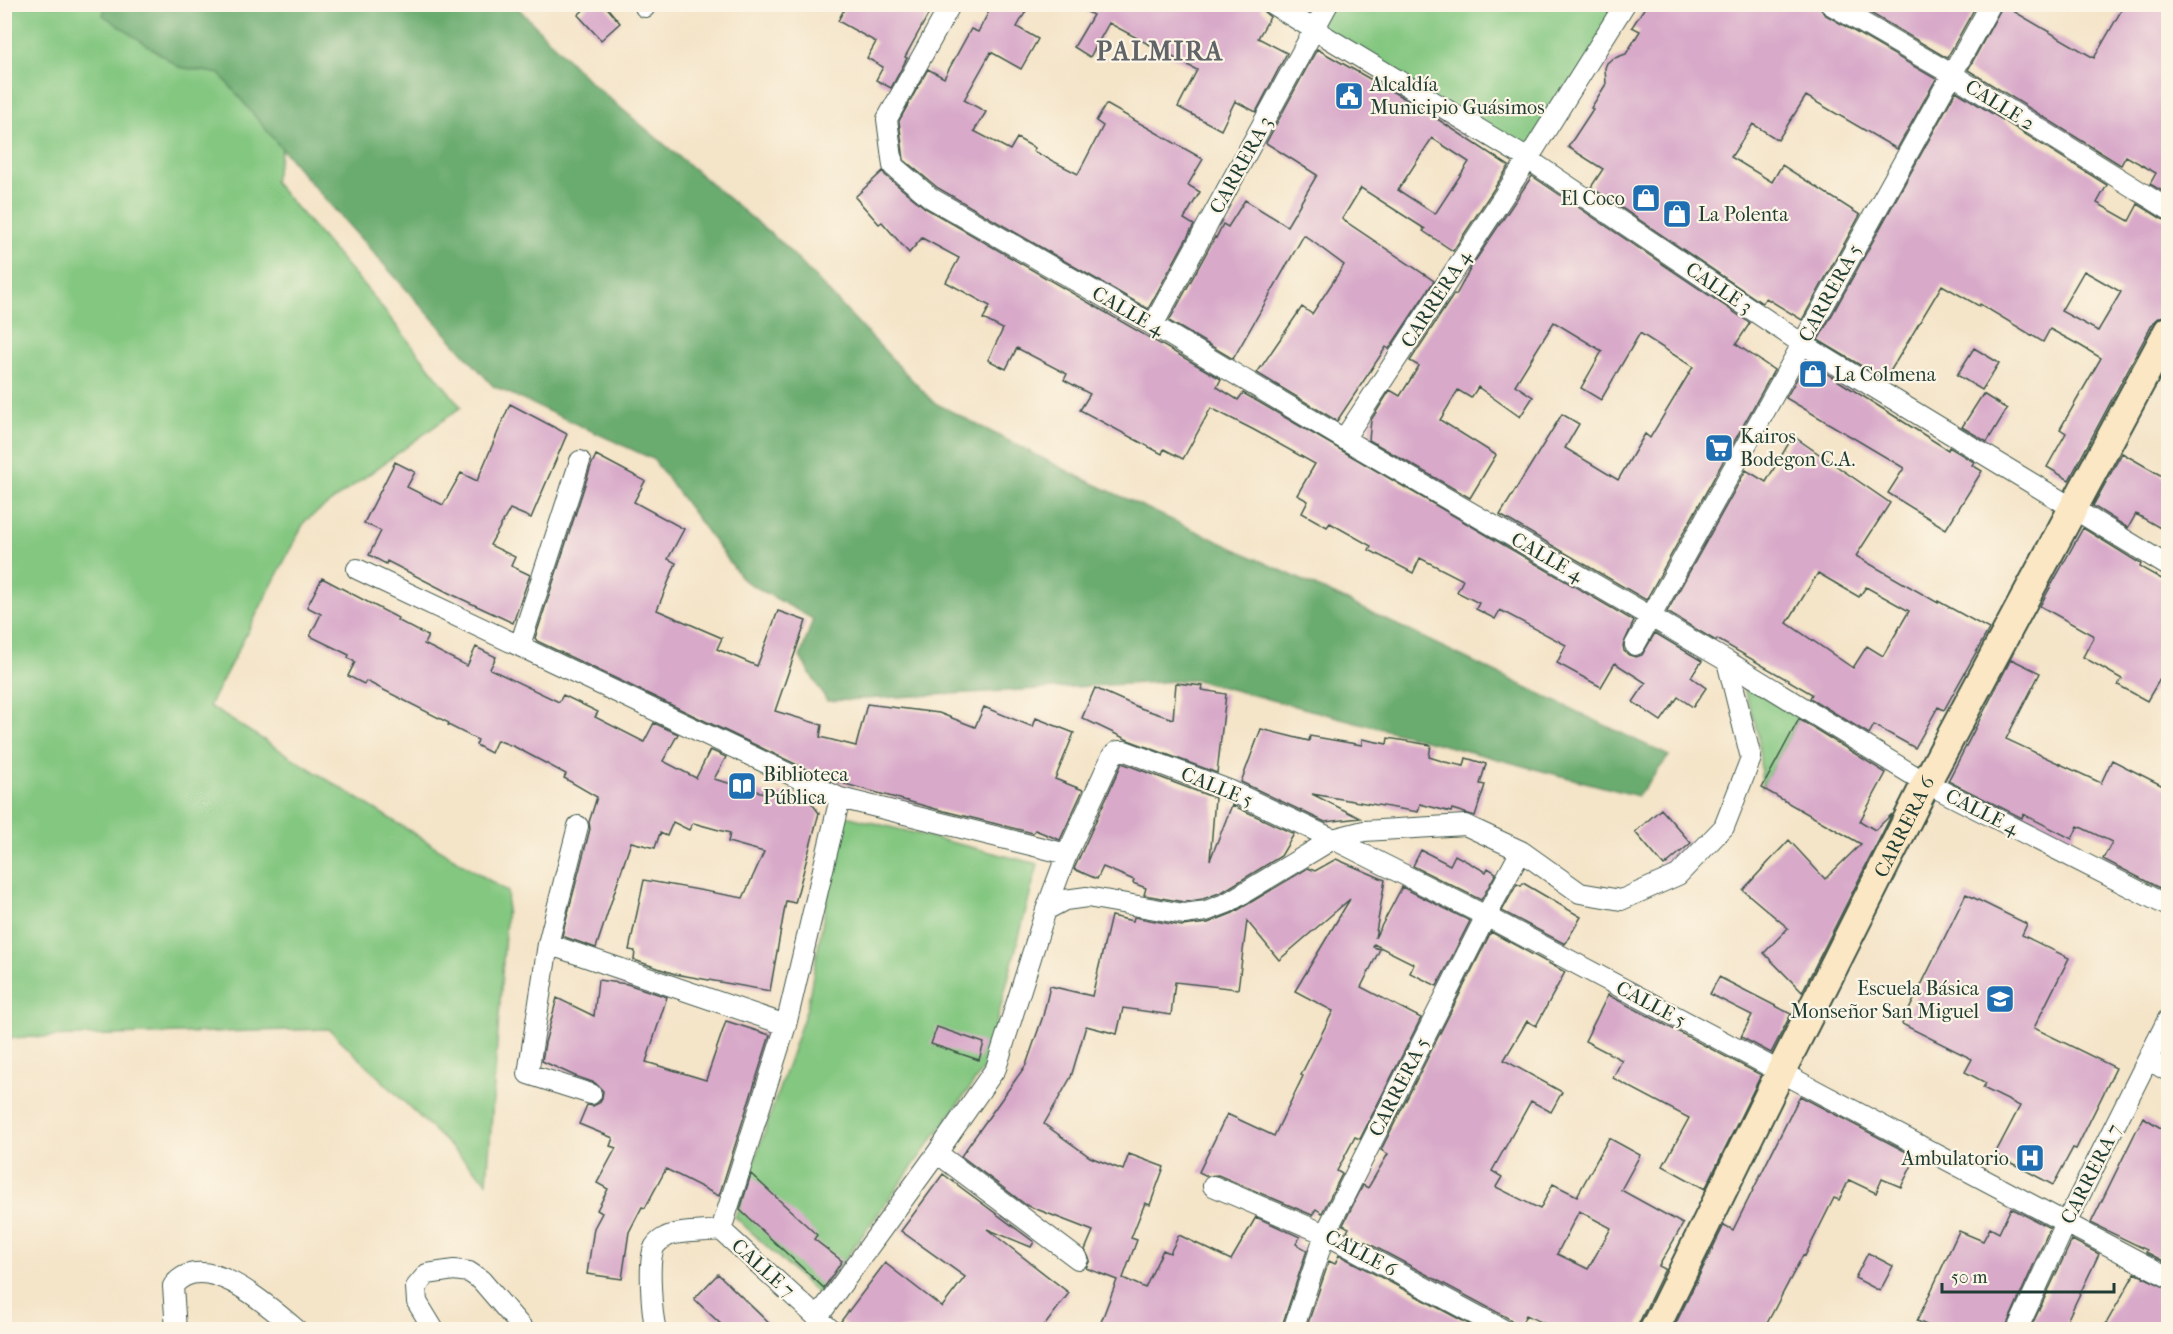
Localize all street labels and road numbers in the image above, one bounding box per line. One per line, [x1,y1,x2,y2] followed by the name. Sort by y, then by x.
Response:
[1961,75,2039,135] street label: CALLE 2
[1205,112,1277,218] street label: CARRERA 3
[1794,240,1866,346] street label: CARRERA 5
[1396,245,1477,352] street label: CARRERA 4
[1681,257,1757,319] street label: CALLE 3
[1088,281,1169,341] street label: CALLE 4
[1507,527,1588,587] street label: CALLE 4
[1178,762,1256,812] street label: CALLE 5
[1869,772,1939,881] street label: CARRERA 6
[1942,784,2023,841] street label: CALLE 4
[1612,976,1690,1032] street label: CALLE 5
[1364,1034,1434,1140] street label: CARRERA 5
[2056,1120,2126,1228] street label: CARRERA 7
[1321,1225,1401,1281] street label: CALLE 6
[727,1234,799,1302] street label: CALLE 7

